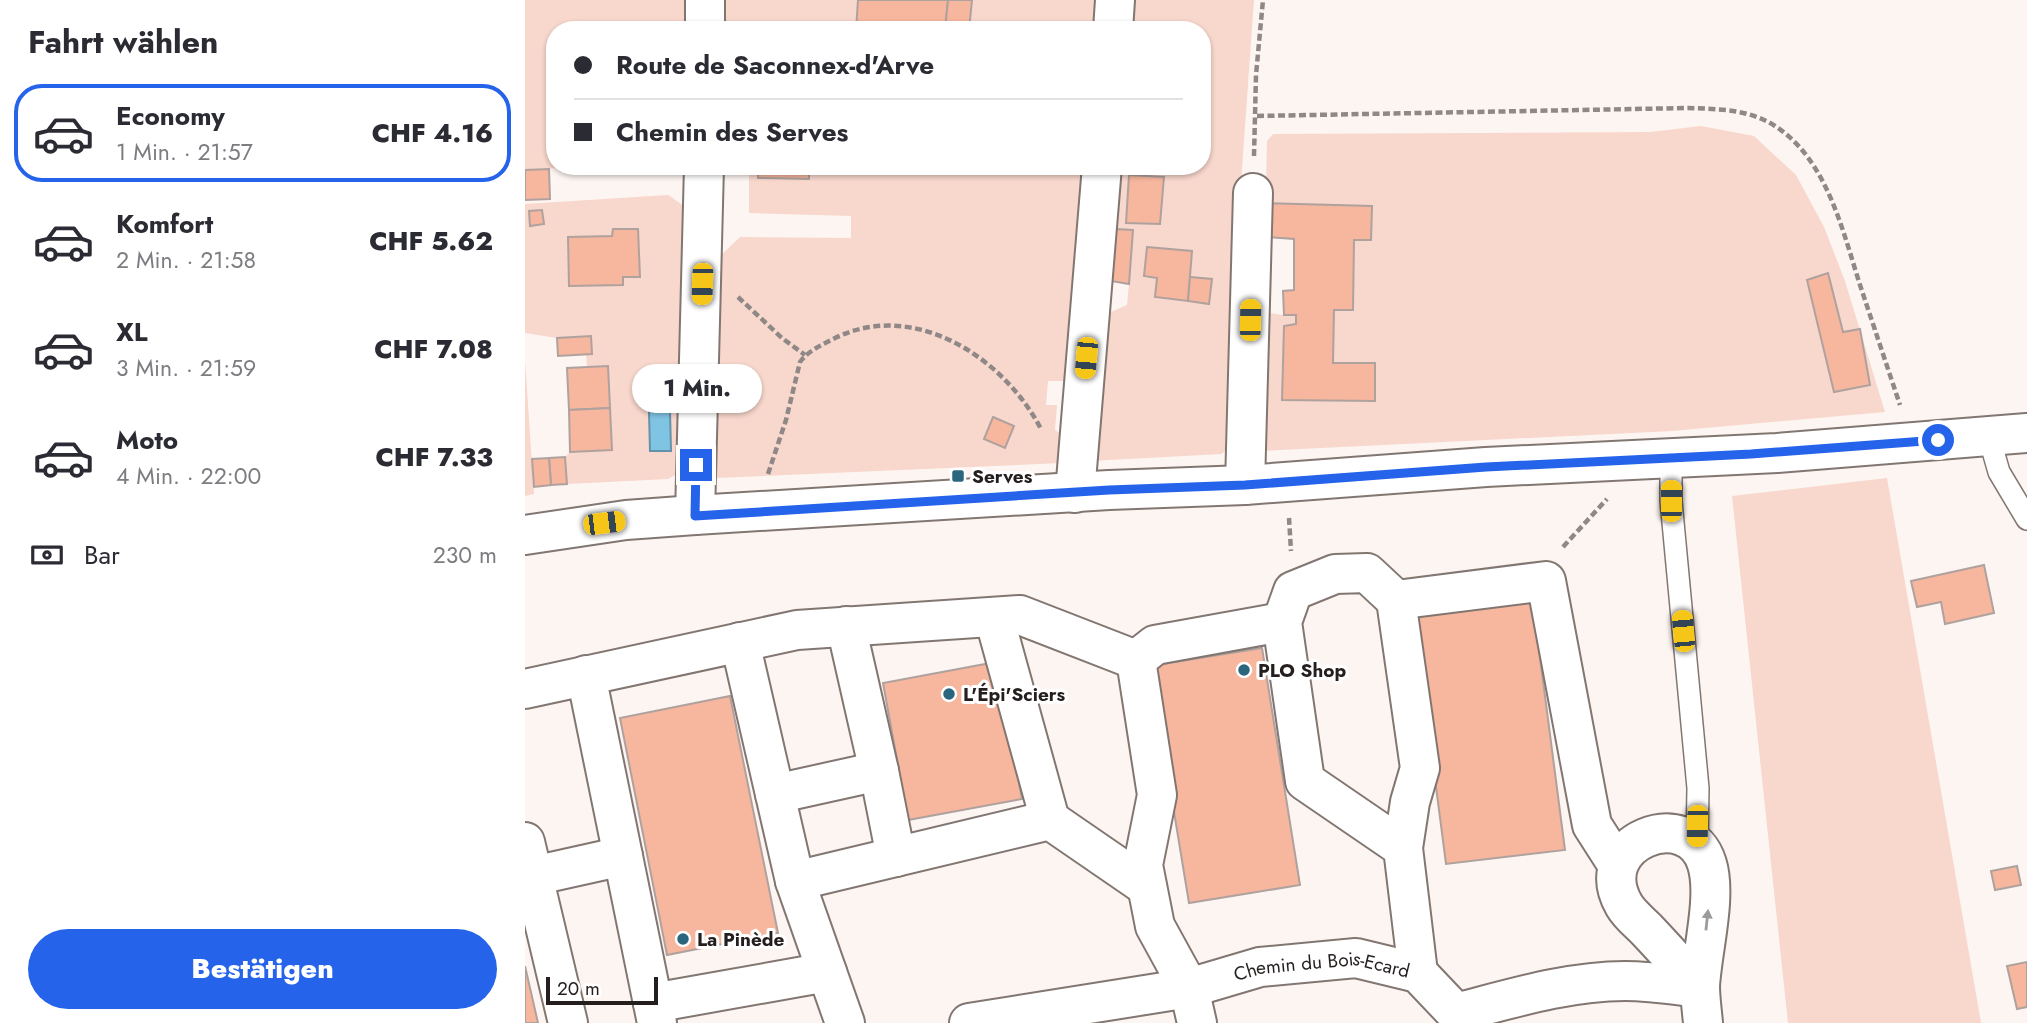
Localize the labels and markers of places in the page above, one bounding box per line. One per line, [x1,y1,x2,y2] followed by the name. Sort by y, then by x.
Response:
[972,463,1033,490] place label: Serves
[950,468,966,484] marker: Serves
[1258,657,1346,684] place label: PLO Shop
[1236,662,1252,678] marker: PLO Shop
[963,681,1066,708] place label: L'Épi'Sciers
[941,686,957,702] marker: L'Épi'Sciers
[697,926,785,953] place label: La Pinède
[675,931,691,947] marker: La Pinède

